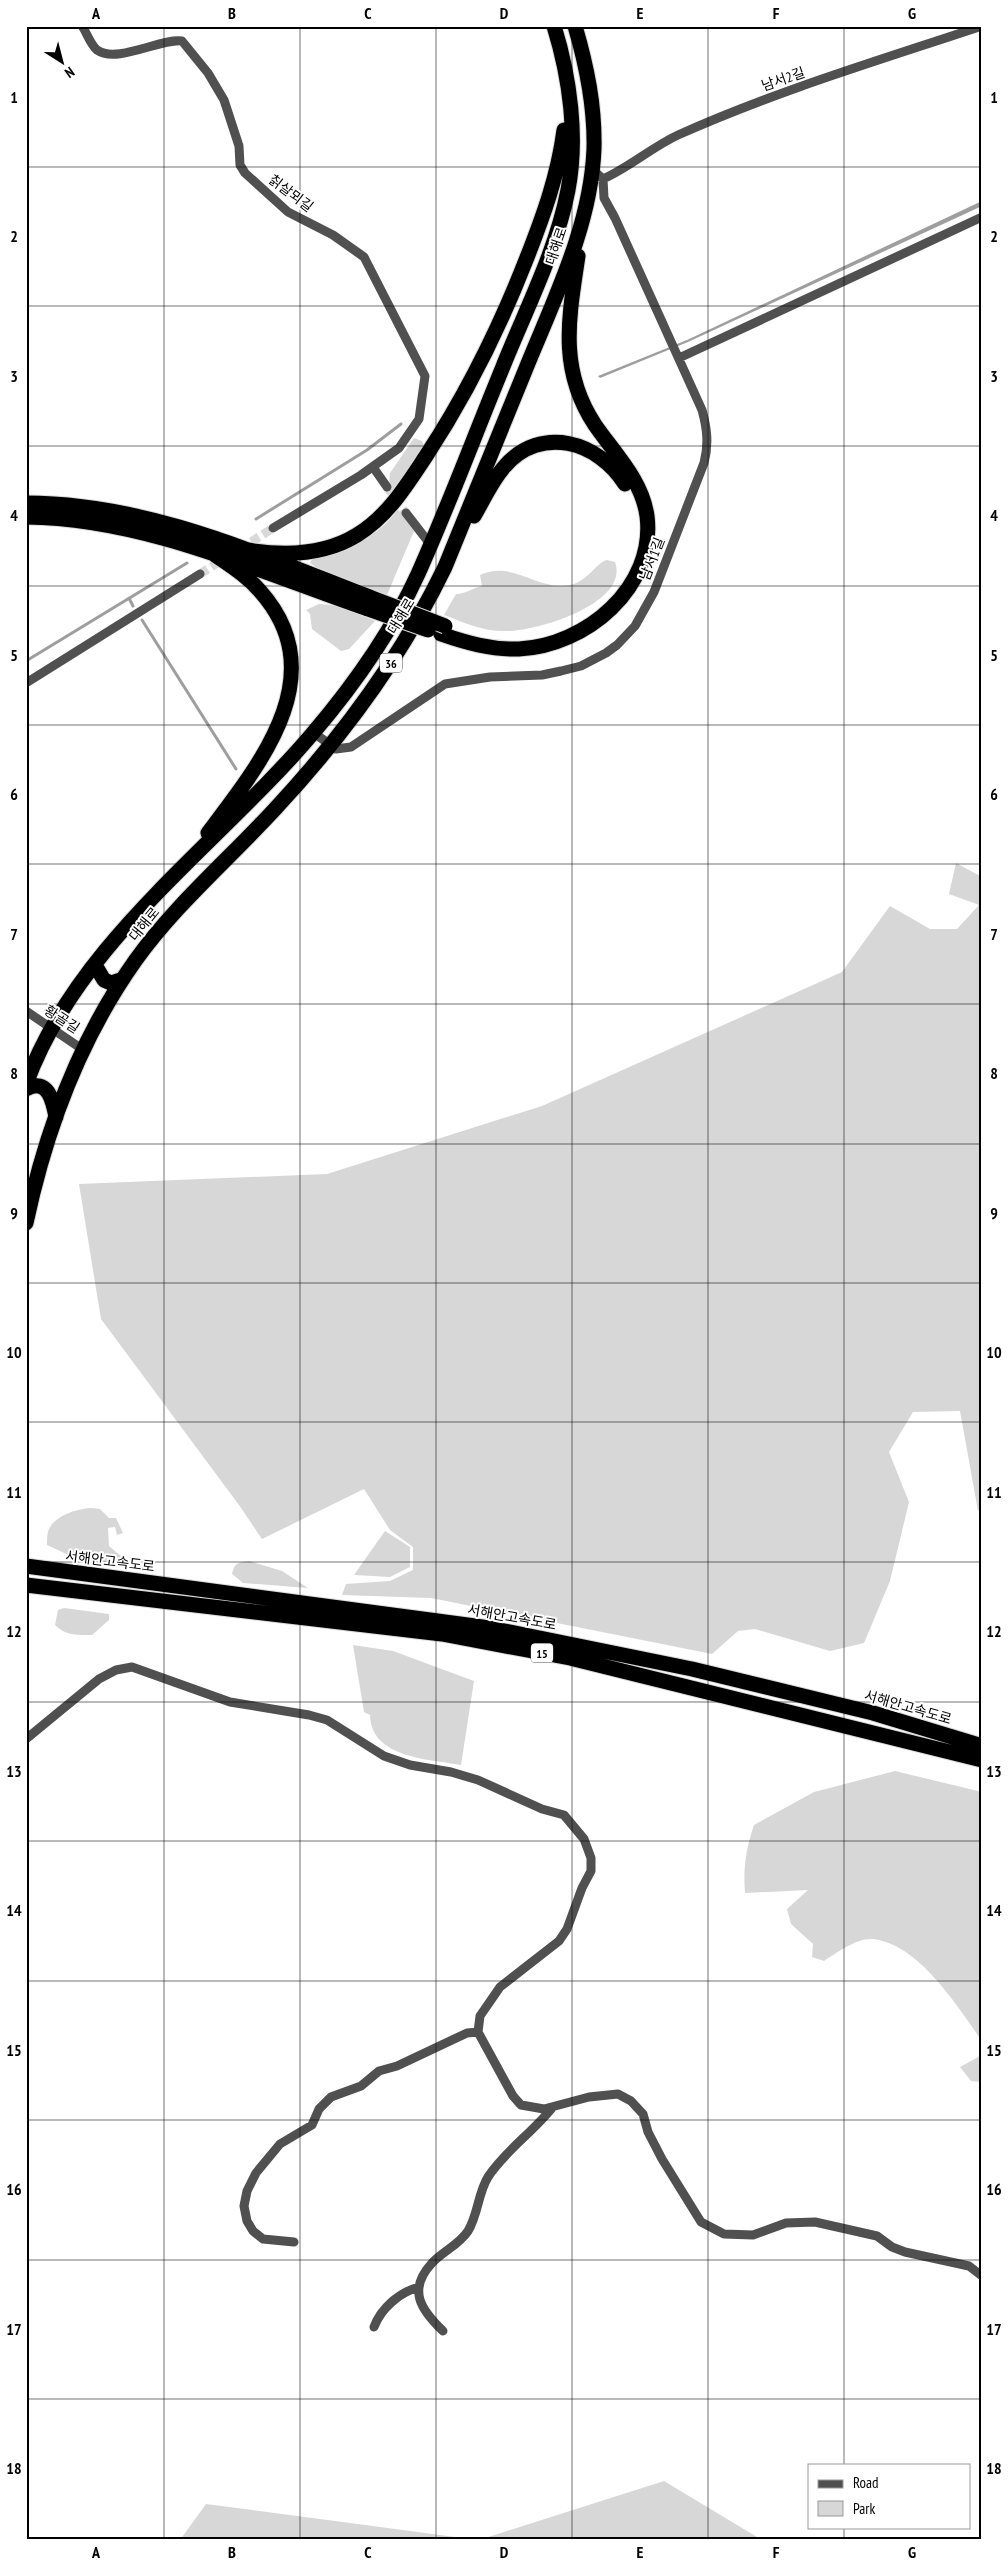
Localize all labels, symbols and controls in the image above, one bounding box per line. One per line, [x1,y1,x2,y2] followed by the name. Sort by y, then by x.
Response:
[91,3,101,23] text: A
[228,3,236,23] text: B
[364,3,372,23] text: C
[500,3,509,23] text: D
[637,3,644,23] text: E
[773,3,780,23] text: F
[908,3,916,23] text: G
[38,38,88,88] north arrow
[61,63,78,82] text: N
[759,63,807,95] street label: 남서2길
[10,87,18,107] text: 1
[990,87,998,107] text: 1
[265,170,317,216] street label: 칡살뫼길
[541,225,571,267] street label: 대해로
[10,226,18,246] text: 2
[990,226,998,246] text: 2
[10,366,18,386] text: 3
[990,366,998,386] text: 3
[10,505,18,525] text: 4
[990,505,998,525] text: 4
[636,535,668,583] street label: 남서1길
[383,595,419,637] street label: 대해로
[10,645,18,665] text: 5
[990,645,998,665] text: 5
[380,654,402,672] road number: 36
[10,784,18,804] text: 6
[990,784,998,804] text: 6
[125,903,163,945] street label: 대해로
[10,924,18,944] text: 7
[990,924,998,944] text: 7
[41,1001,83,1037] street label: 황골길
[10,1063,18,1083] text: 8
[990,1063,998,1083] text: 8
[10,1203,18,1223] text: 9
[990,1203,998,1223] text: 9
[6,1342,22,1362] text: 10
[986,1342,1002,1362] text: 10
[6,1482,22,1502] text: 11
[986,1482,1002,1502] text: 11
[64,1547,156,1575] street label: 서해안고속도로
[466,1600,558,1634] street label: 서해안고속도로
[6,1621,22,1641] text: 12
[986,1621,1002,1641] text: 12
[531,1644,553,1662] road number: 15
[862,1686,954,1728] street label: 서해안고속도로
[6,1761,22,1781] text: 13
[986,1761,1002,1781] text: 13
[6,1900,22,1920] text: 14
[986,1900,1002,1920] text: 14
[6,2040,22,2060] text: 15
[986,2040,1002,2060] text: 15
[6,2179,22,2199] text: 16
[986,2179,1002,2199] text: 16
[6,2319,22,2339] text: 17
[986,2319,1002,2339] text: 17
[6,2458,22,2478] text: 18
[986,2458,1002,2478] text: 18
[808,2464,970,2528] legend
[853,2473,879,2492] text: Road
[853,2499,875,2518] text: Park
[91,2542,101,2562] text: A
[228,2542,236,2562] text: B
[364,2542,372,2562] text: C
[500,2542,509,2562] text: D
[637,2542,644,2562] text: E
[773,2542,780,2562] text: F
[908,2542,916,2562] text: G

